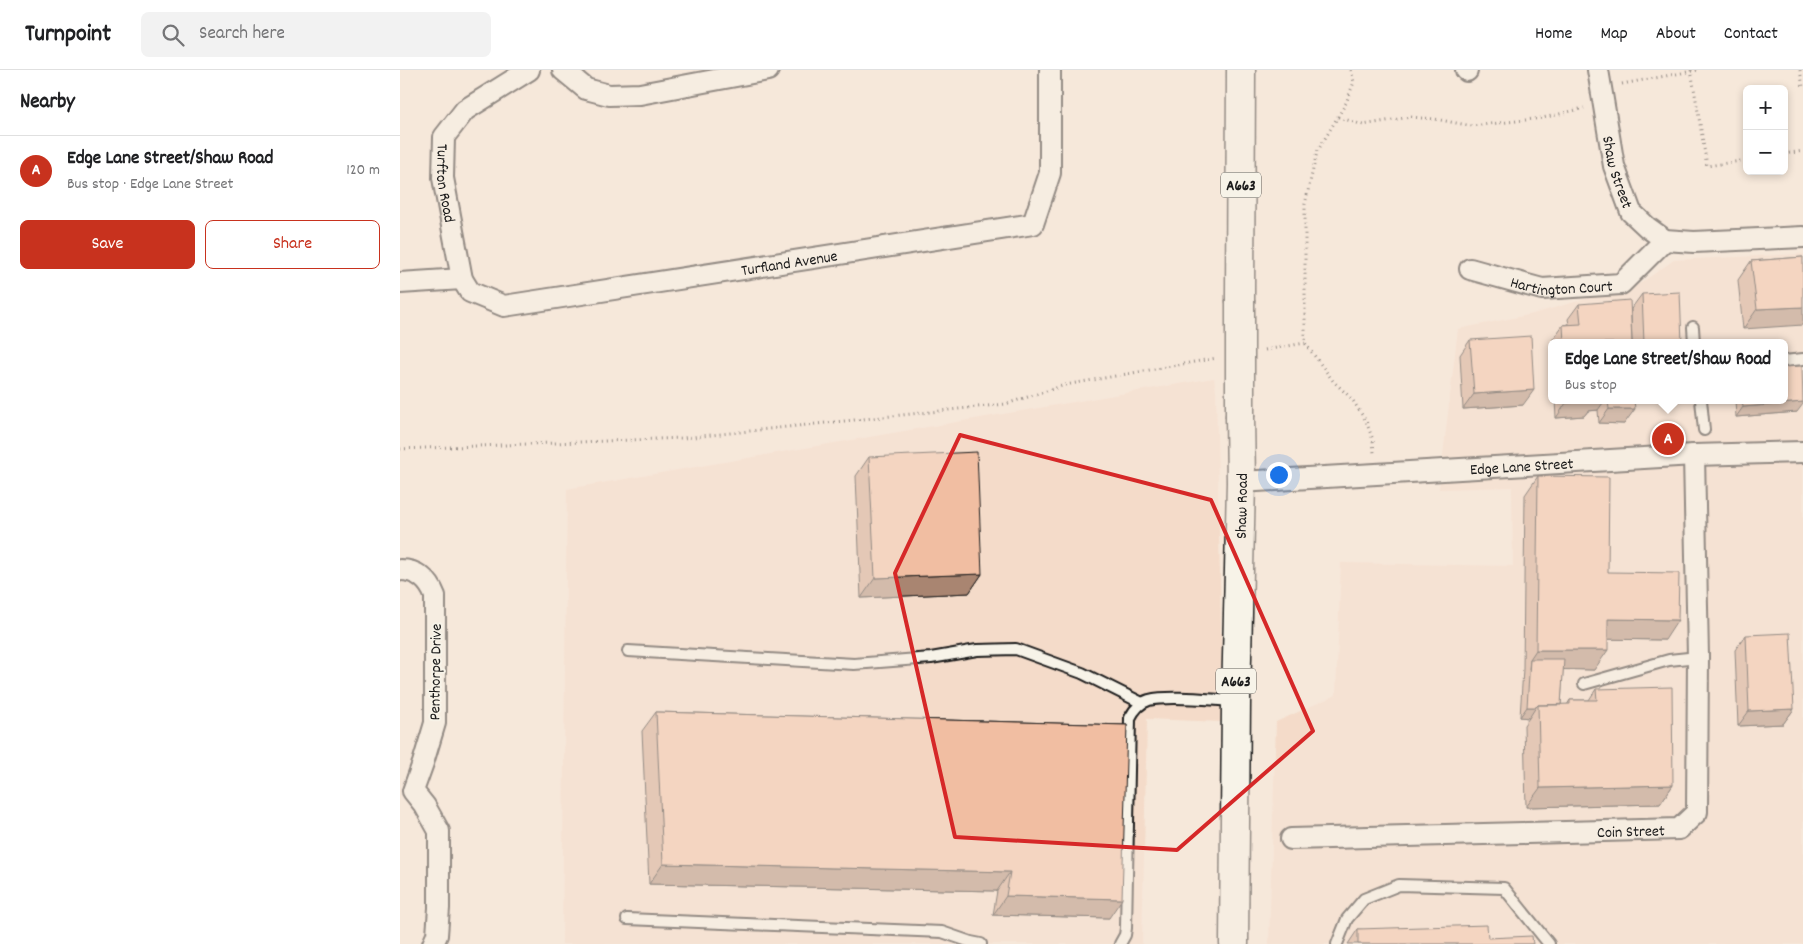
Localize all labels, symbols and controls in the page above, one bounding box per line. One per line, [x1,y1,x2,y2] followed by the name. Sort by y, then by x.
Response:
[141,12,491,57] search box
[25,18,111,52] text: Turnpoint
[159,21,187,49] icon: search
[199,21,285,48] text: Search here
[1535,22,1572,47] text: Home
[1600,22,1628,47] text: Map
[1656,22,1696,47] text: About
[1724,22,1778,47] text: Contact
[1743,85,1788,175] map controls
[1743,85,1788,130] button: +
[20,88,75,118] text: Nearby
[1743,130,1788,175] button: −
[1595,134,1638,212] street label: Shaw Street
[429,144,460,225] street label: Turfton Road
[67,146,273,173] text: Edge Lane Street/Shaw Road
[32,159,40,182] text: A
[346,159,380,182] text: 120 m
[1221,172,1261,198] road number: A663
[67,173,234,196] text: Bus stop · Edge Lane Street
[20,220,195,269] button: Save
[205,220,380,269] button: Share
[740,245,839,283] street label: Turfland Avenue
[1507,272,1614,303] street label: Hartington Court
[1548,339,1788,404] popup
[1565,347,1771,374] text: Edge Lane Street/Shaw Road
[1565,374,1617,397] text: Bus stop
[1652,420,1684,458] pin: A
[1469,453,1574,482] street label: Edge Lane Street
[1266,462,1292,488] your location
[1231,473,1255,539] street label: Shaw Road
[424,623,449,721] street label: Penthorpe Drive
[1216,668,1256,694] road number: A663
[1597,820,1665,845] street label: Coin Street

